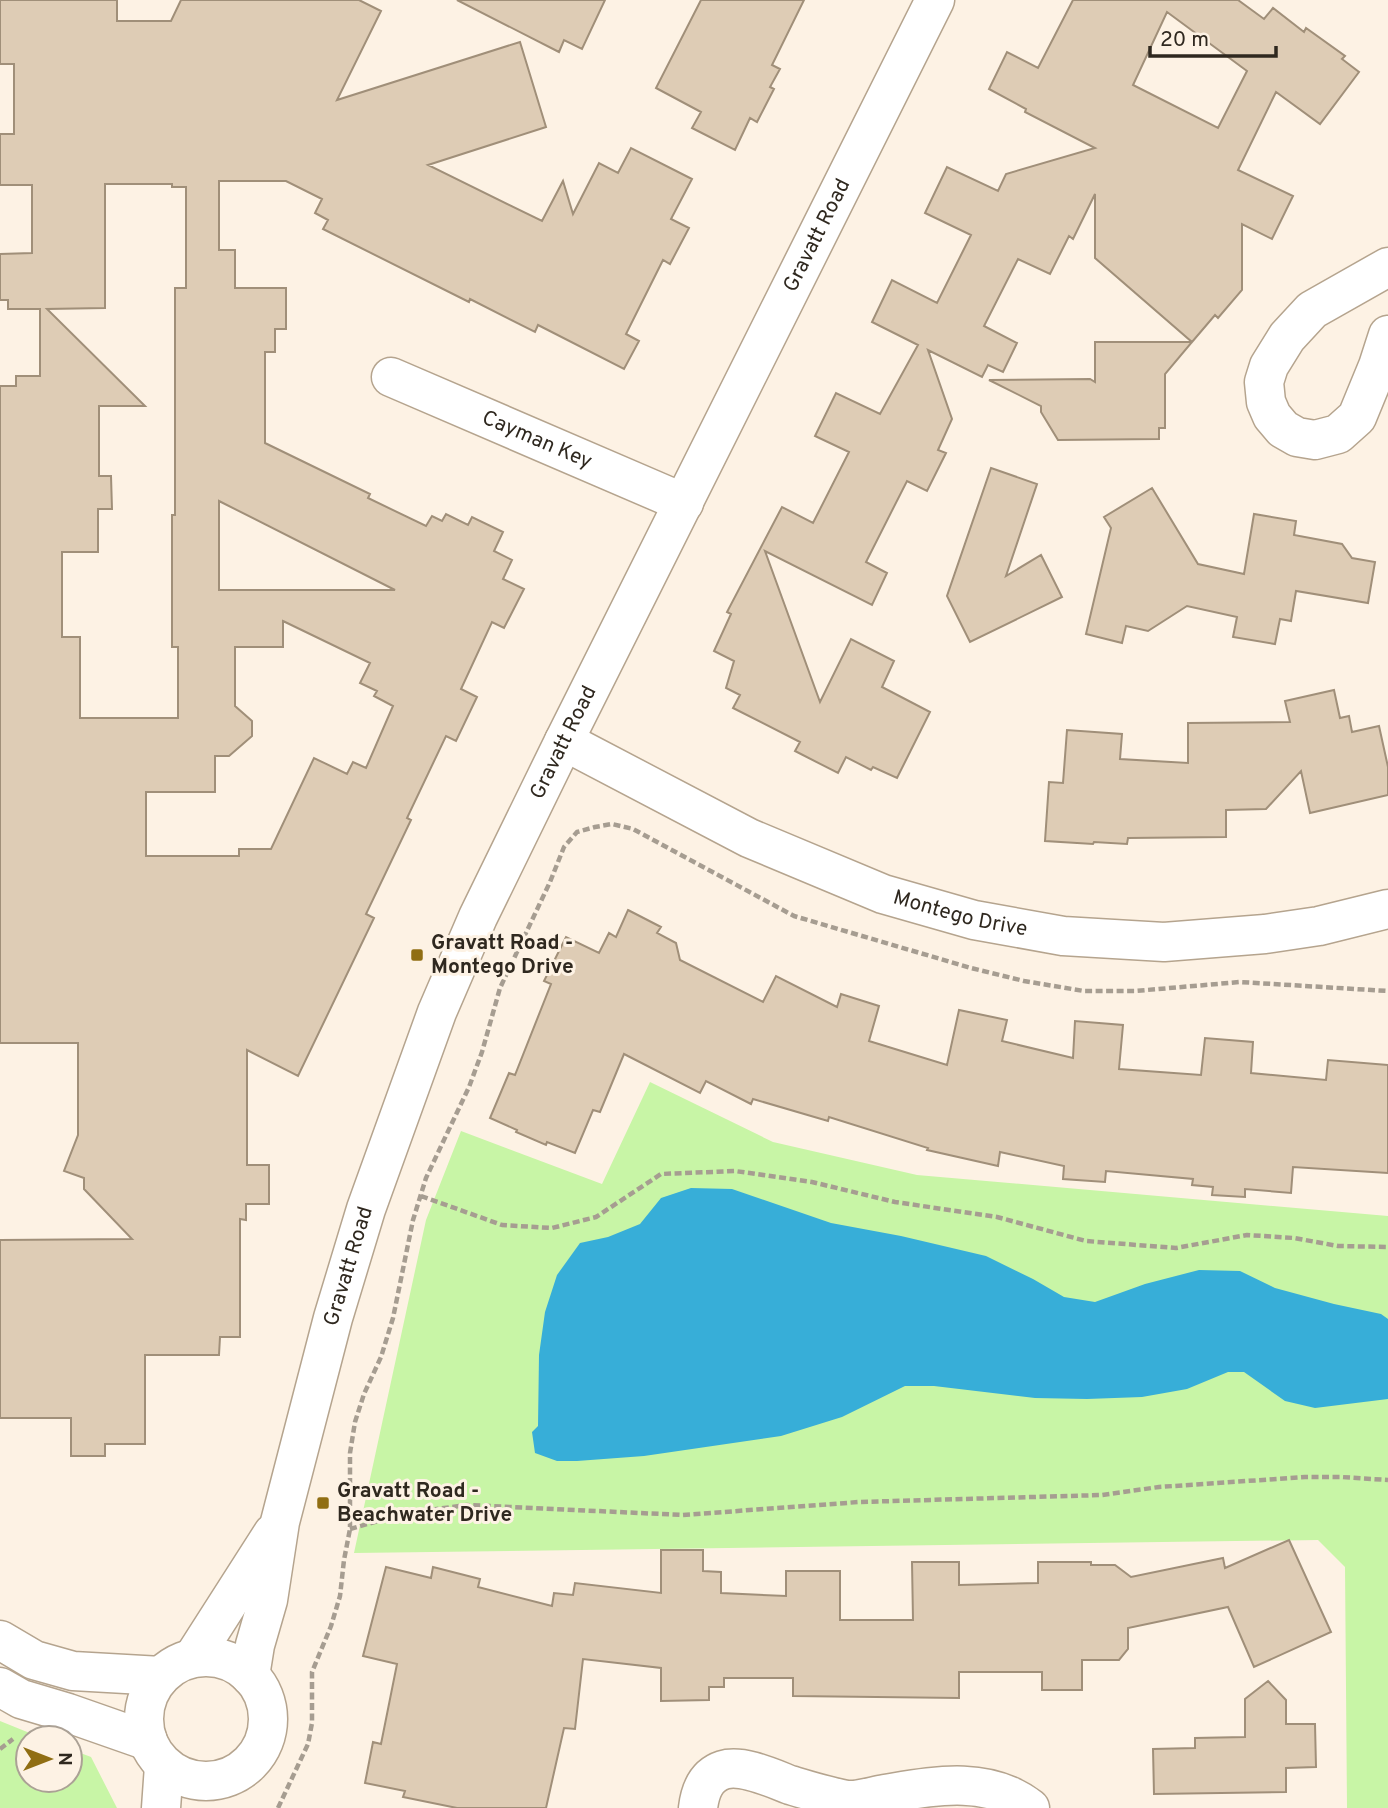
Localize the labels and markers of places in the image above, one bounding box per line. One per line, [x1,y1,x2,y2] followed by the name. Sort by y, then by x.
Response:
[431,930,574,981] place label: Gravatt Road - Montego Drive
[409,947,425,963] marker: Gravatt Road - Montego Drive
[337,1478,512,1529] place label: Gravatt Road - Beachwater Drive
[315,1495,331,1511] marker: Gravatt Road - Beachwater Drive

